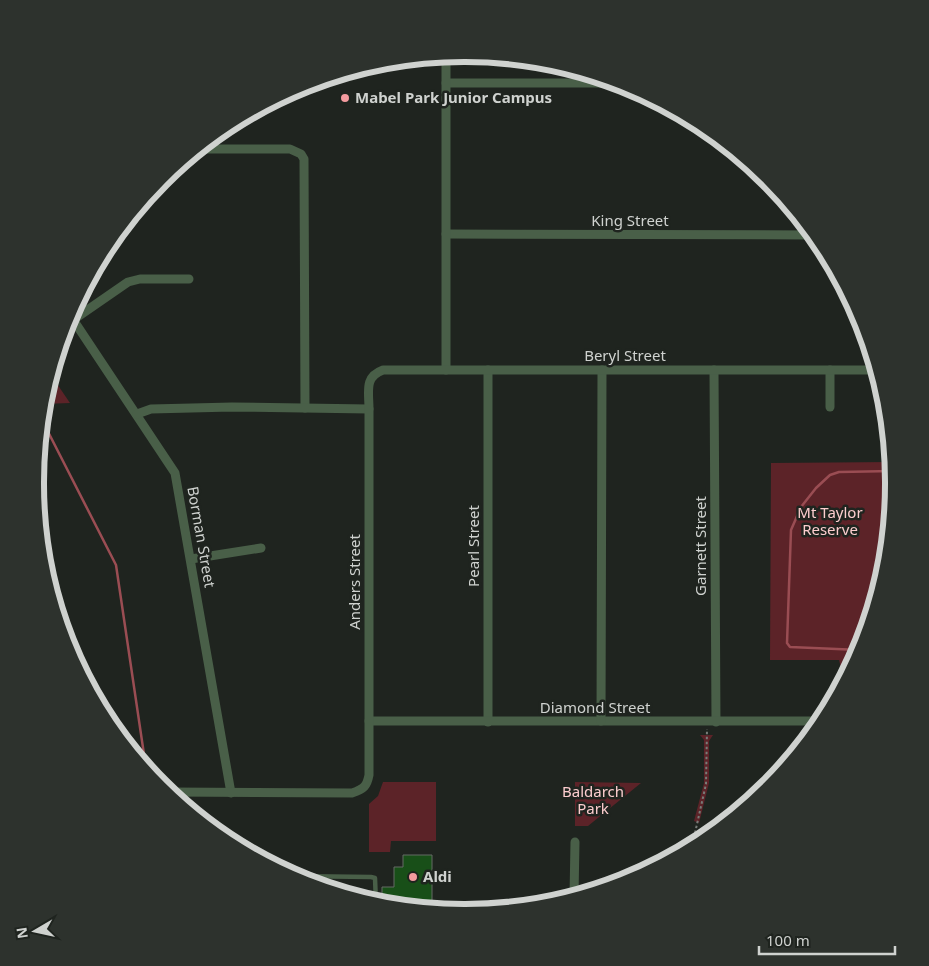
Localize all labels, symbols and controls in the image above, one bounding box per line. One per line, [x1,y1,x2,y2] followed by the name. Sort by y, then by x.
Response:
[355,87,552,107] place label: Mabel Park Junior Campus
[339,92,351,104] marker: Mabel Park Junior Campus
[591,210,669,230] street label: King Street
[584,345,666,365] street label: Beryl Street
[183,485,221,590] street label: Borman Street
[690,495,710,596] street label: Garnett Street
[797,502,863,539] park label: Mt Taylor Reserve
[463,505,483,587] street label: Pearl Street
[344,534,364,630] street label: Anders Street
[540,697,651,717] street label: Diamond Street
[562,781,624,818] park label: Baldarch Park
[423,866,452,886] place label: Aldi
[407,871,419,883] marker: Aldi
[10,906,60,956] north arrow
[759,924,895,956] scale bar
[11,926,32,940] text: N
[766,930,810,950] text: 100 m

